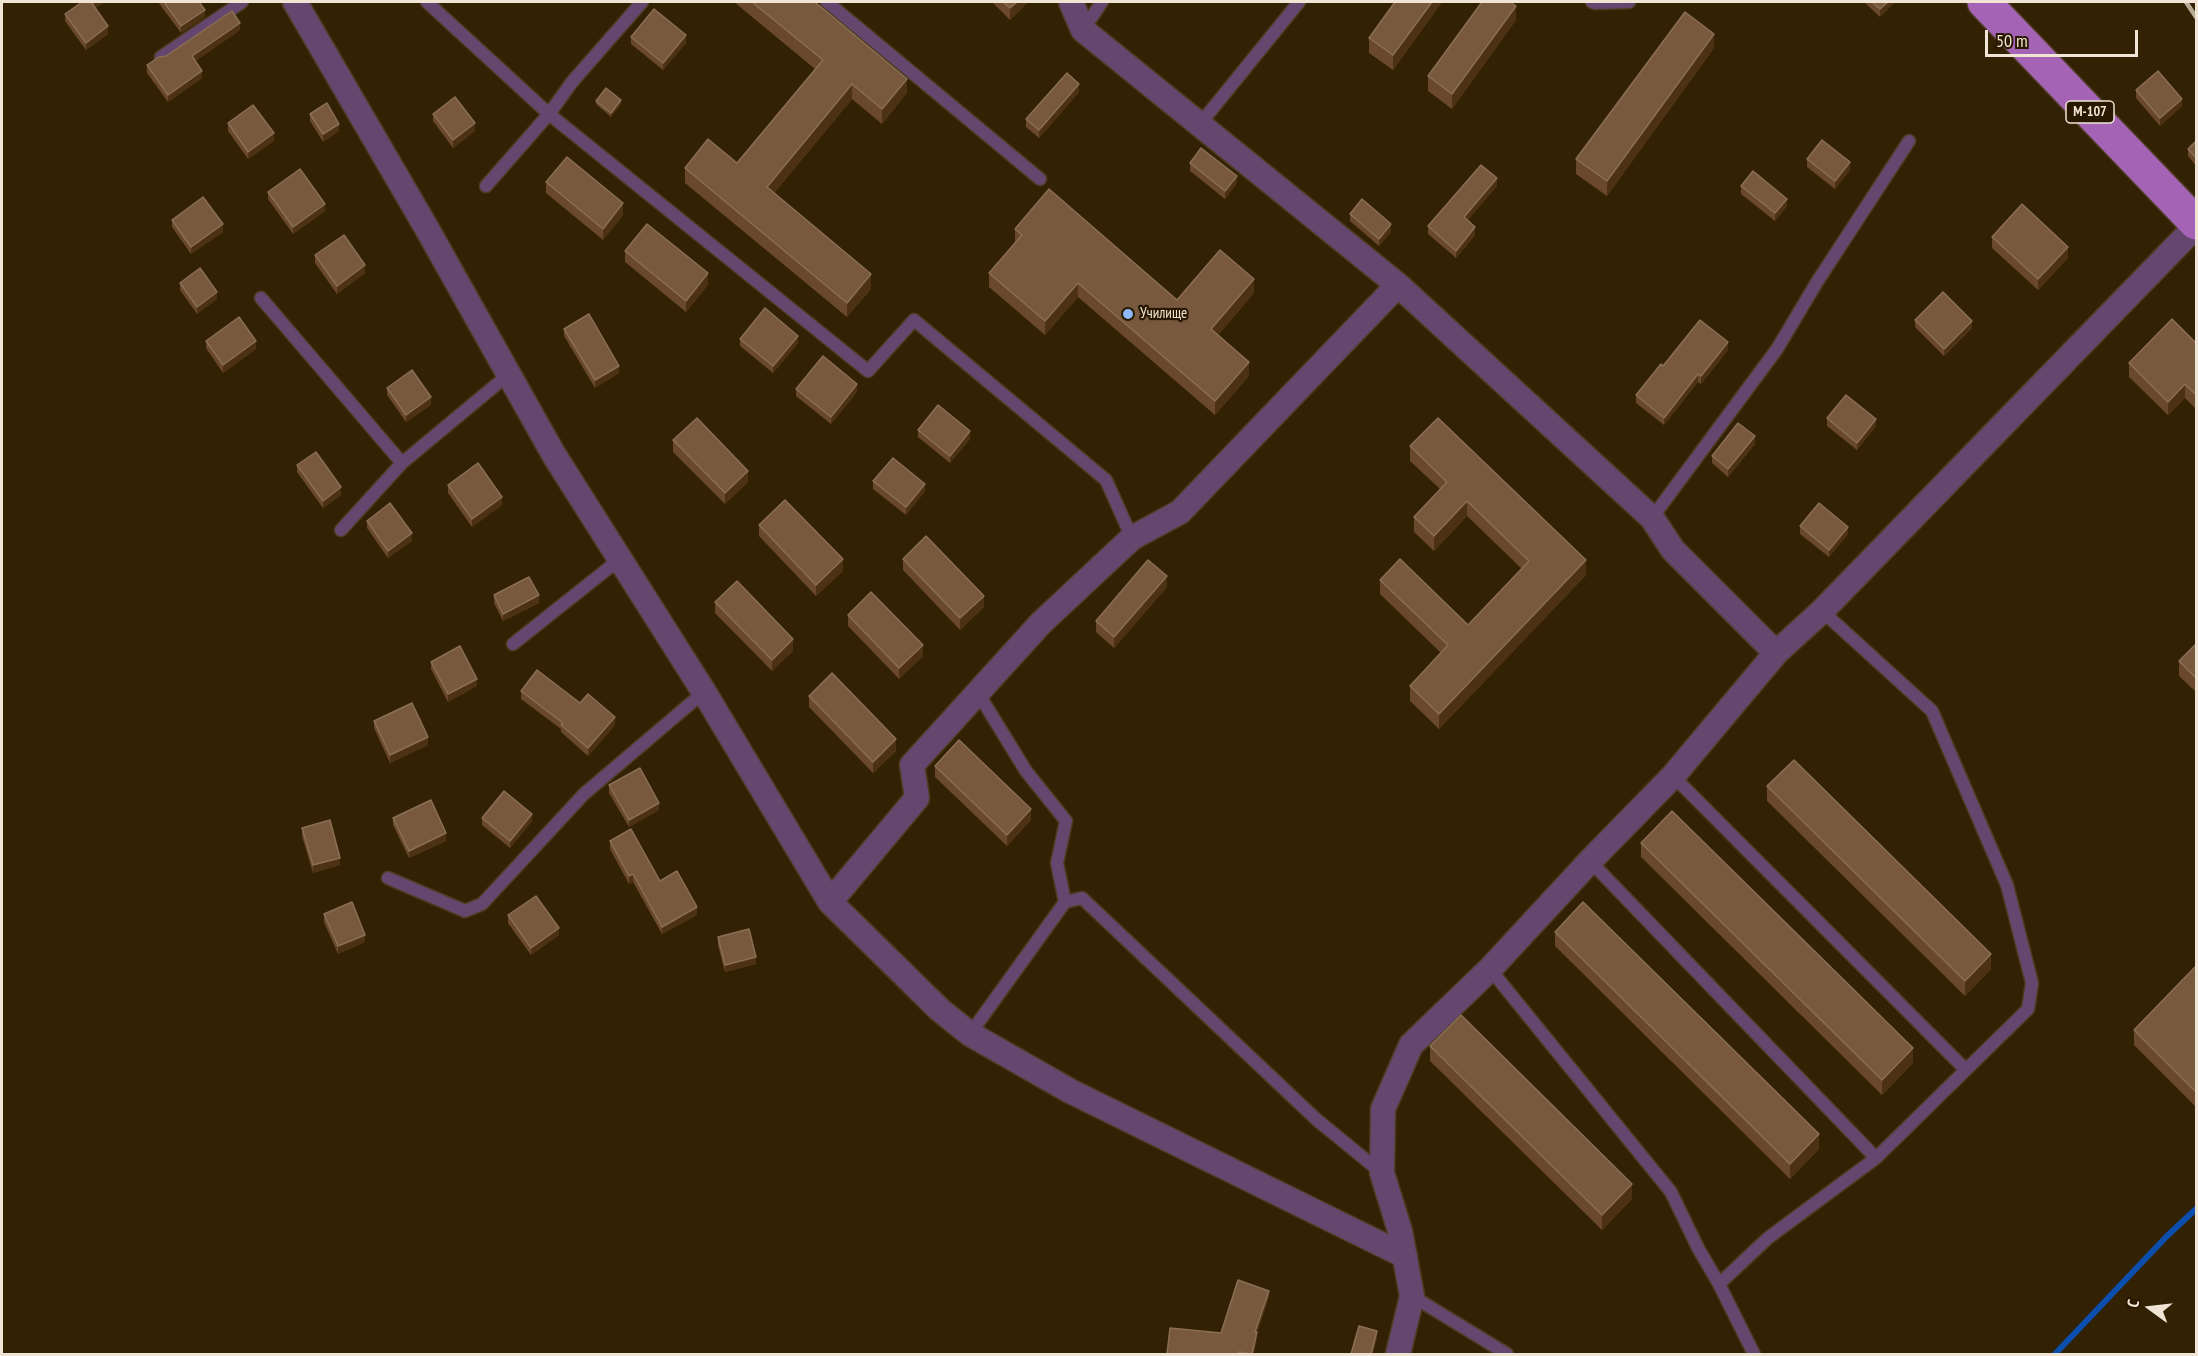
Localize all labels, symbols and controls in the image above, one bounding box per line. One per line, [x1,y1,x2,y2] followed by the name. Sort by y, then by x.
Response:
[1988,18,2141,56] scale bar
[1996,29,2028,52] text: 50 m
[2066,101,2114,123] road number: М-107
[1140,305,1187,323] place label: Училище
[1121,307,1135,321] marker: Училище
[2120,1278,2180,1338] north arrow
[2122,1297,2143,1309] text: С

